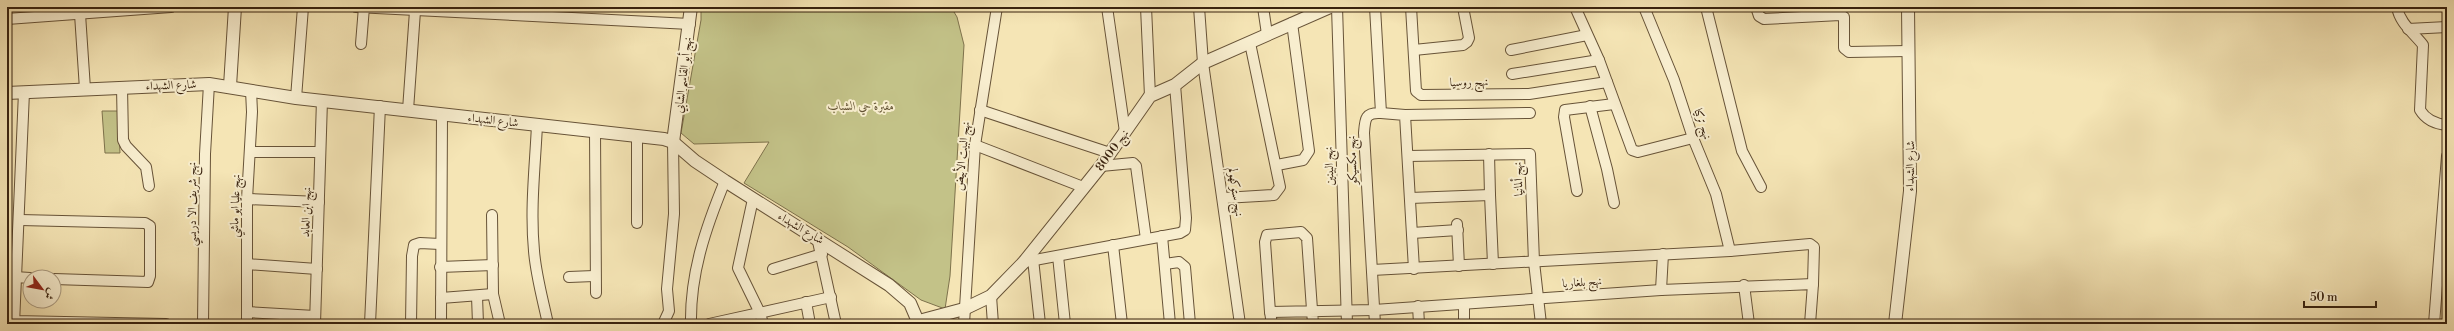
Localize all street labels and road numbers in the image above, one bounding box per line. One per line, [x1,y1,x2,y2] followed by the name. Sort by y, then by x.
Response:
[670,36,700,115] street label: نهج أبو القاسم الشابي
[1450,75,1488,93] street label: نهج روسيا
[145,77,197,97] street label: شارع الشهداء
[1687,107,1715,143] street label: نهج تركيا
[467,110,519,134] street label: شارع الشهداء
[949,120,977,192] street label: نهج البيت الأبيض
[1092,127,1135,176] street label: نهج 8000
[1344,135,1364,186] street label: نهج مكسيكو
[1903,140,1921,192] street label: شارع الشهداء
[1321,146,1341,186] street label: نهج البينين
[1509,161,1530,196] street label: نهج ألمانيا
[185,162,203,246] street label: نهج شريف الا دريسي
[1222,166,1246,218] street label: نهج ستوكهولم
[227,174,247,238] street label: نهج عليا ابو ماشي
[298,187,318,237] street label: نهج ابن العابد
[774,209,827,251] street label: شارع الشهداء
[1562,274,1603,294] street label: نهج بلغاريا

